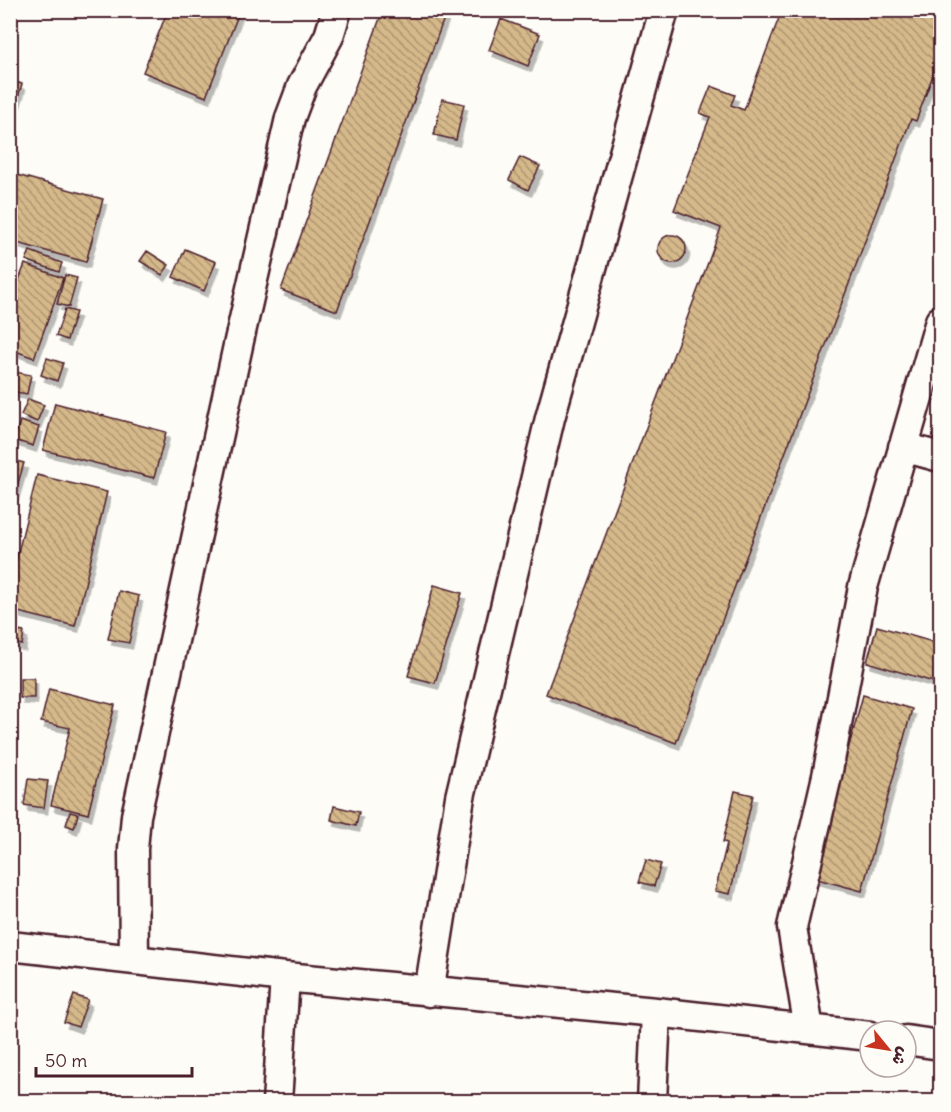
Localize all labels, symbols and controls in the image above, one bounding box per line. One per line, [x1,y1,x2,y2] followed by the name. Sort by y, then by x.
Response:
[858,1019,918,1079] north arrow
[36,1040,192,1078] scale bar
[888,1044,914,1069] text: ش
[45,1049,87,1072] text: 50 m

